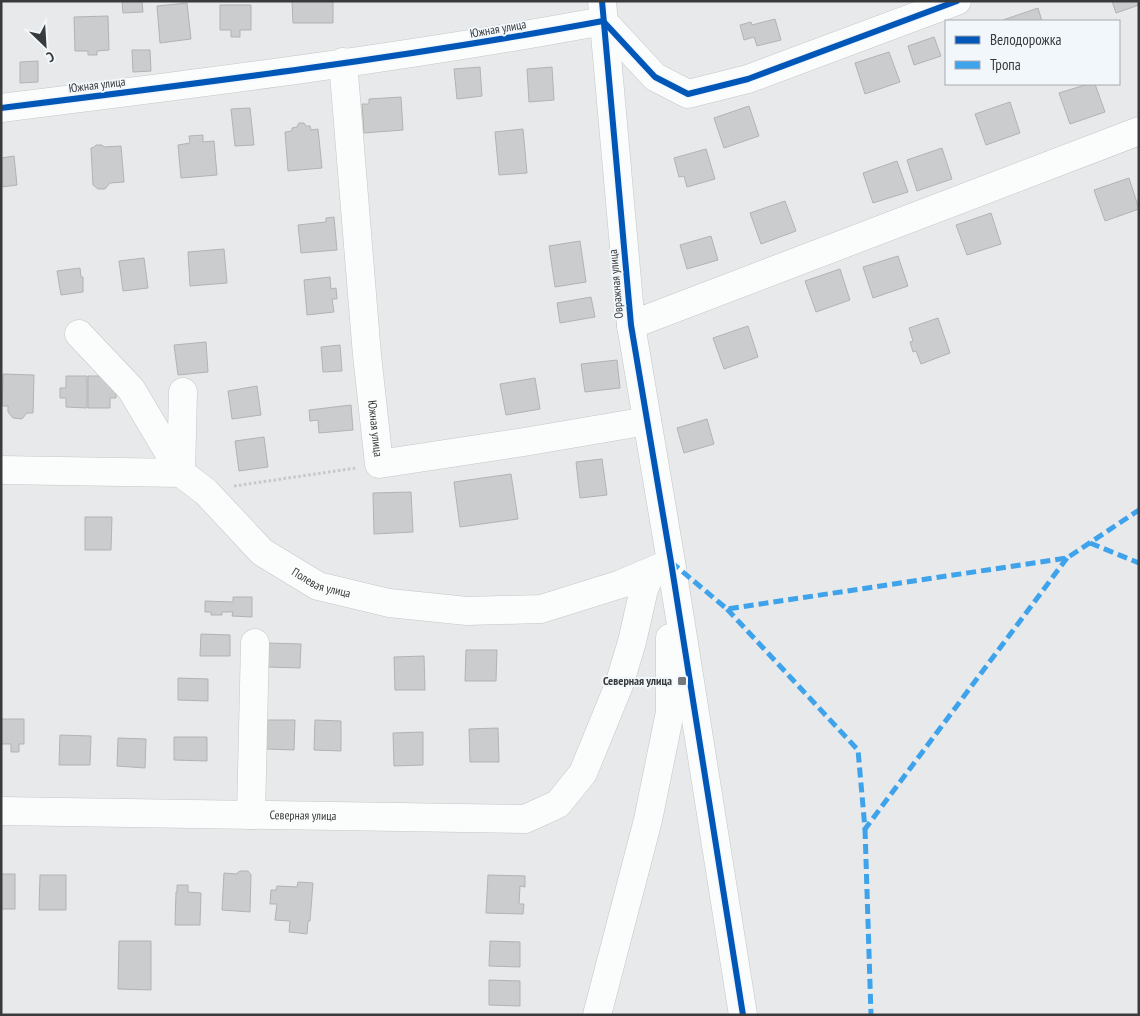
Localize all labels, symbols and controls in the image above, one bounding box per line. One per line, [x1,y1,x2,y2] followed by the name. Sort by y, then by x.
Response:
[469,16,527,41] street label: Южная улица
[20,20,70,70] north arrow
[945,20,1120,85] legend
[990,30,1061,49] text: Велодорожка
[43,47,57,67] text: С
[990,55,1021,74] text: Тропа
[68,74,126,95] street label: Южная улица
[605,249,626,319] street label: Овражная улица
[365,399,386,458] street label: Южная улица
[289,564,353,601] street label: Полевая улица
[603,673,672,688] place label: Северная улица
[676,675,688,687] marker: Северная улица
[269,807,337,823] street label: Северная улица

